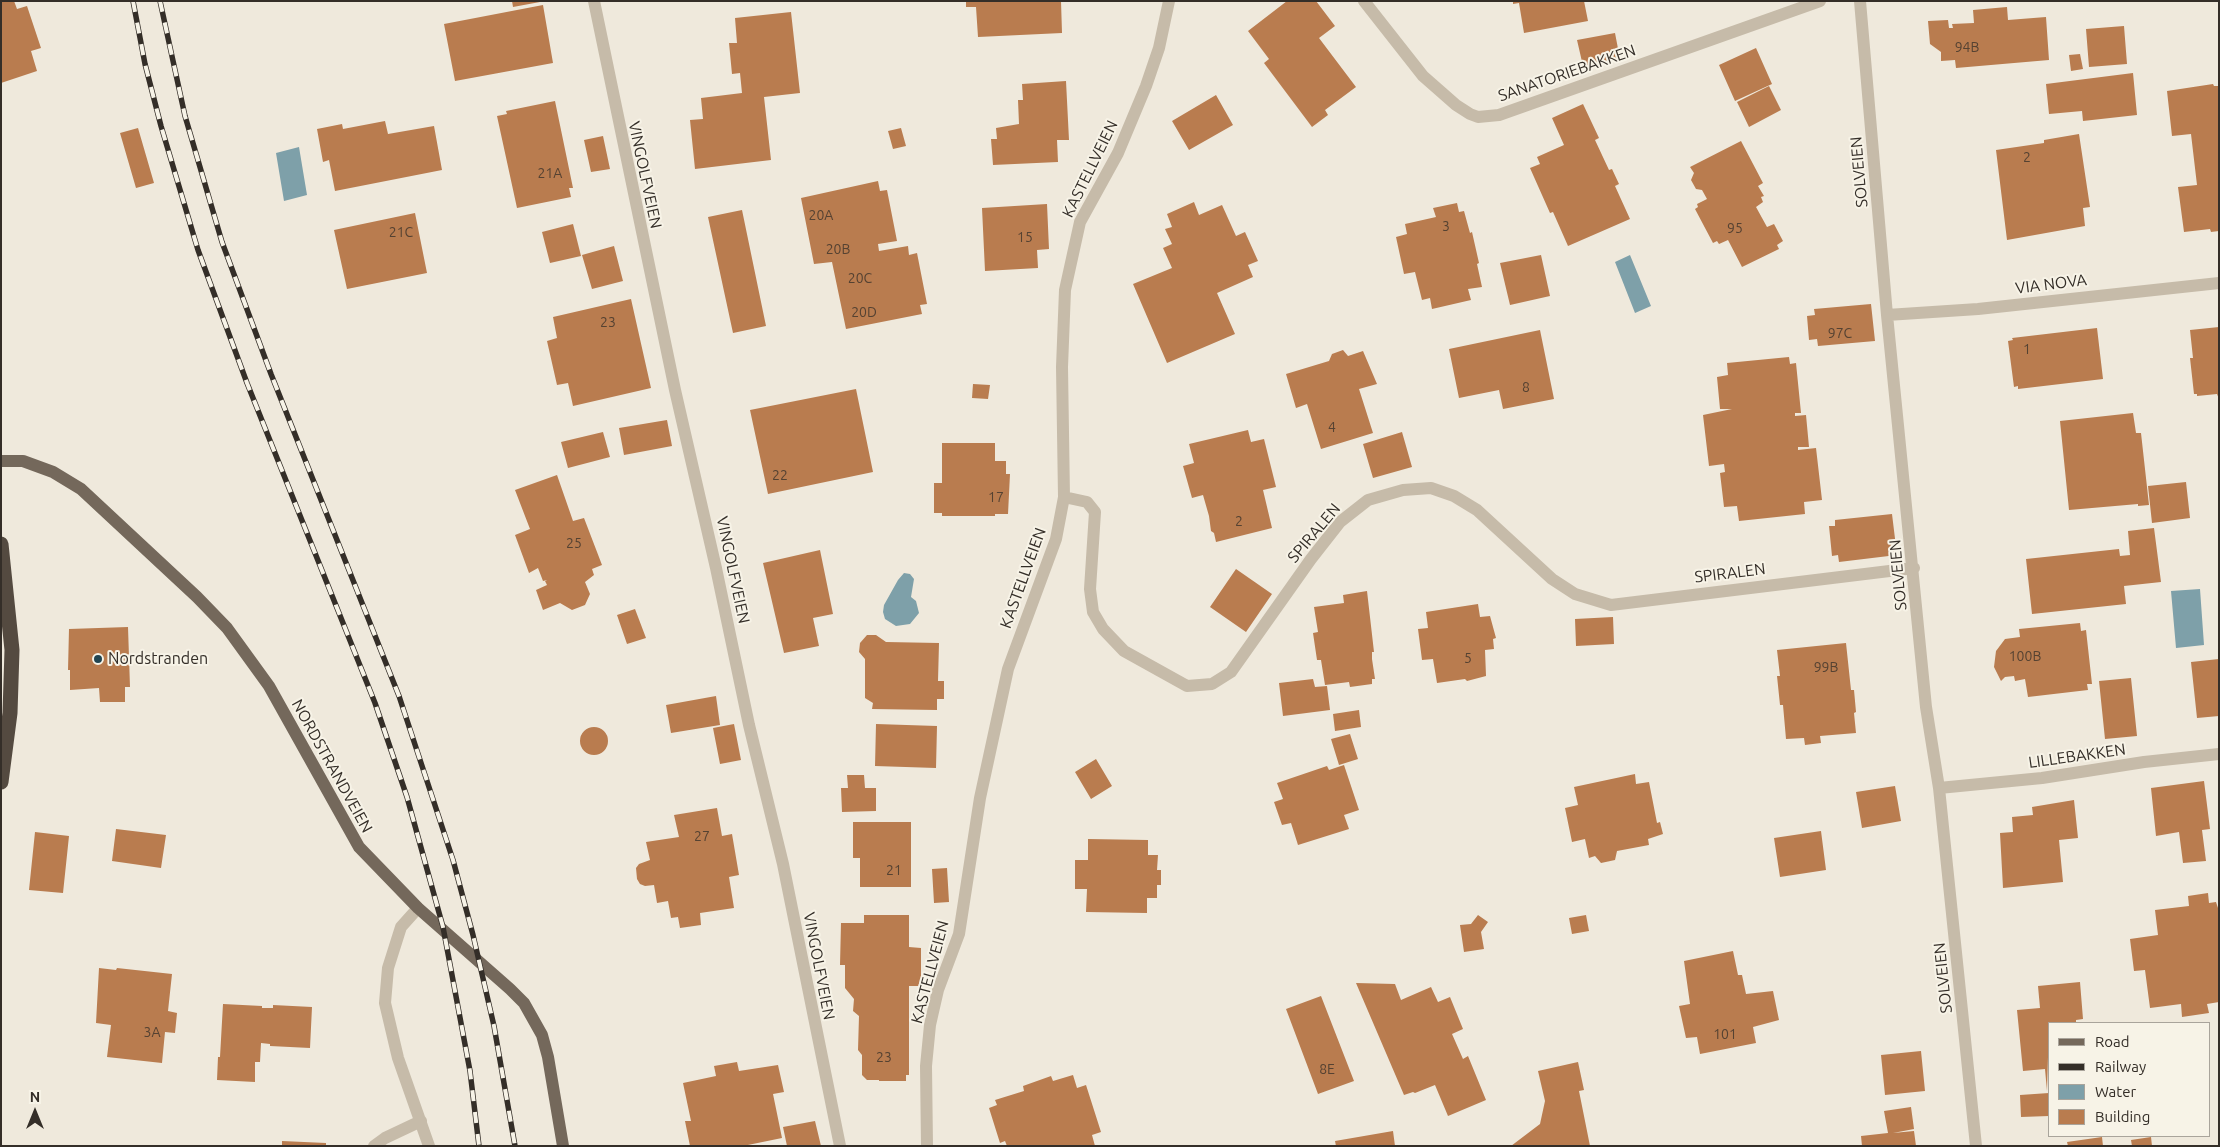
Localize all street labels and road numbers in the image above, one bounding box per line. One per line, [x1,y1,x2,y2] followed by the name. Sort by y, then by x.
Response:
[1496,40,1638,106] street label: SANATORIEBAKKEN
[1058,117,1122,221] street label: KASTELLVEIEN
[624,120,666,230] street label: VINGOLFVEIEN
[1846,136,1872,208] street label: SOLVEIEN
[2014,270,2088,298] street label: VIA NOVA
[1284,499,1344,567] street label: SPIRALEN
[712,515,754,625] street label: VINGOLFVEIEN
[996,525,1050,631] street label: KASTELLVEIEN
[1885,539,1911,611] street label: SOLVEIEN
[1693,559,1767,587] street label: SPIRALEN
[287,696,377,836] street label: NORDSTRANDVEIEN
[2027,740,2127,772] street label: LILLEBAKKEN
[799,911,839,1021] street label: VINGOLFVEIEN
[907,918,953,1026] street label: KASTELLVEIEN
[1930,942,1956,1014] street label: SOLVEIEN

